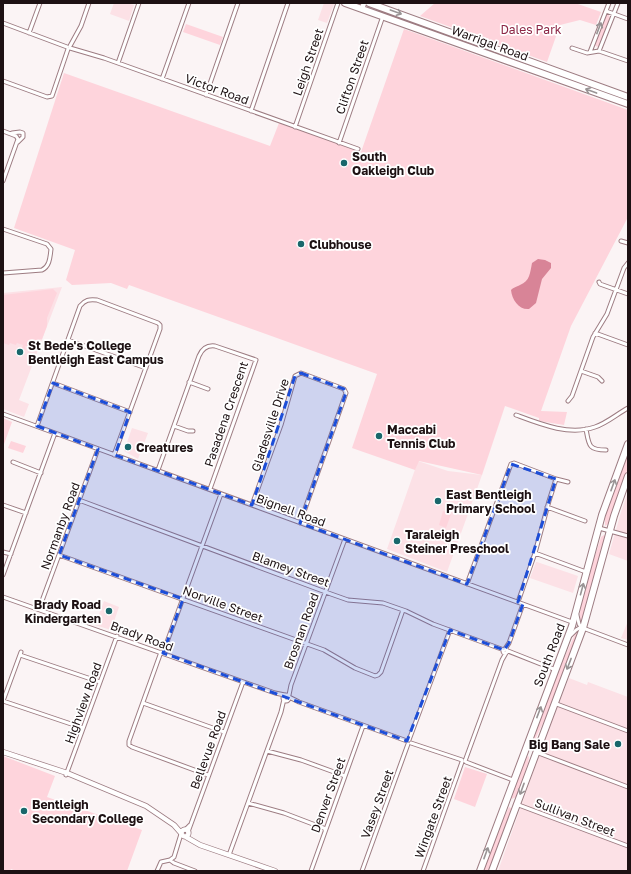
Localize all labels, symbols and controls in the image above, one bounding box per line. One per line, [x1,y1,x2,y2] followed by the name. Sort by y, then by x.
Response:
[389,9,401,17] one-way arrow
[449,22,531,64] street label: Warrigal Road
[500,22,562,37] park label: Dales Park
[596,22,604,34] one-way arrow
[289,26,327,98] street label: Leigh Street
[332,38,372,116] street label: Clifton Street
[183,71,251,107] street label: Victor Road
[585,87,598,94] one-way arrow
[352,149,435,178] place label: South Oakleigh Club
[339,158,349,168] marker: South Oakleigh Club
[309,237,371,252] place label: Clubhouse
[296,239,306,249] marker: Clubhouse
[28,338,164,367] place label: St Bede's College Bentleigh East Campus
[15,347,25,357] marker: St Bede's College Bentleigh East Campus
[201,359,251,469] street label: Pasadena Crescent
[248,377,292,473] street label: Gladesville Drive
[387,422,456,451] place label: Maccabi Tennis Club
[374,431,384,441] marker: Maccabi Tennis Club
[136,440,194,455] place label: Creatures
[123,442,133,452] marker: Creatures
[609,479,617,491] one-way arrow
[37,480,83,572] street label: Normanby Road
[446,487,535,516] place label: East Bentleigh Primary School
[254,490,328,530] street label: Bignell Road
[433,496,443,506] marker: East Bentleigh Primary School
[405,527,509,556] place label: Taraleigh Steiner Preschool
[392,536,402,546] marker: Taraleigh Steiner Preschool
[250,548,332,590] street label: Blamey Street
[181,583,265,626] street label: Norville Street
[579,583,587,596] one-way arrow
[280,591,322,671] street label: Brosnan Road
[24,597,101,626] place label: Brady Road Kindergarten
[104,606,114,616] marker: Brady Road Kindergarten
[108,618,176,654] street label: Brady Road
[530,621,568,689] street label: South Road
[565,658,573,670] one-way arrow
[61,660,105,746] street label: Highview Road
[536,706,544,718] one-way arrow
[187,709,229,791] street label: Bellevue Road
[529,737,610,752] place label: Big Bang Sale
[613,739,623,749] marker: Big Bang Sale
[307,755,349,835] street label: Denver Street
[358,767,397,841] street label: Vasey Street
[411,774,455,860] street label: Wingate Street
[518,782,526,794] one-way arrow
[533,795,617,839] street label: Sullivan Street
[32,797,143,826] place label: Bentleigh Secondary College
[19,806,29,816] marker: Bentleigh Secondary College
[483,847,491,859] one-way arrow

